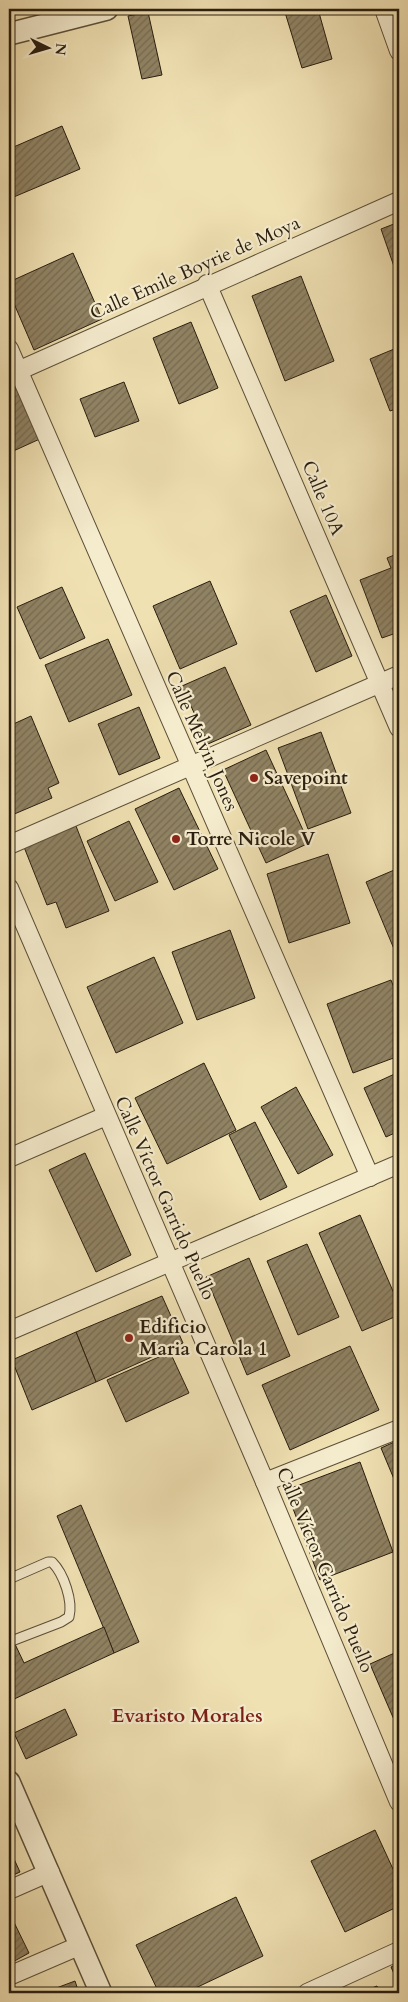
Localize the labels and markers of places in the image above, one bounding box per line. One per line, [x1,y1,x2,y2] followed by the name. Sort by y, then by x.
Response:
[264,765,348,791] place label: Savepoint
[248,772,260,784] marker: Savepoint
[186,826,316,852] place label: Torre Nicole V
[170,833,182,845] marker: Torre Nicole V
[139,1314,268,1362] place label: Edificio Maria Carola 1
[123,1332,135,1344] marker: Edificio Maria Carola 1

